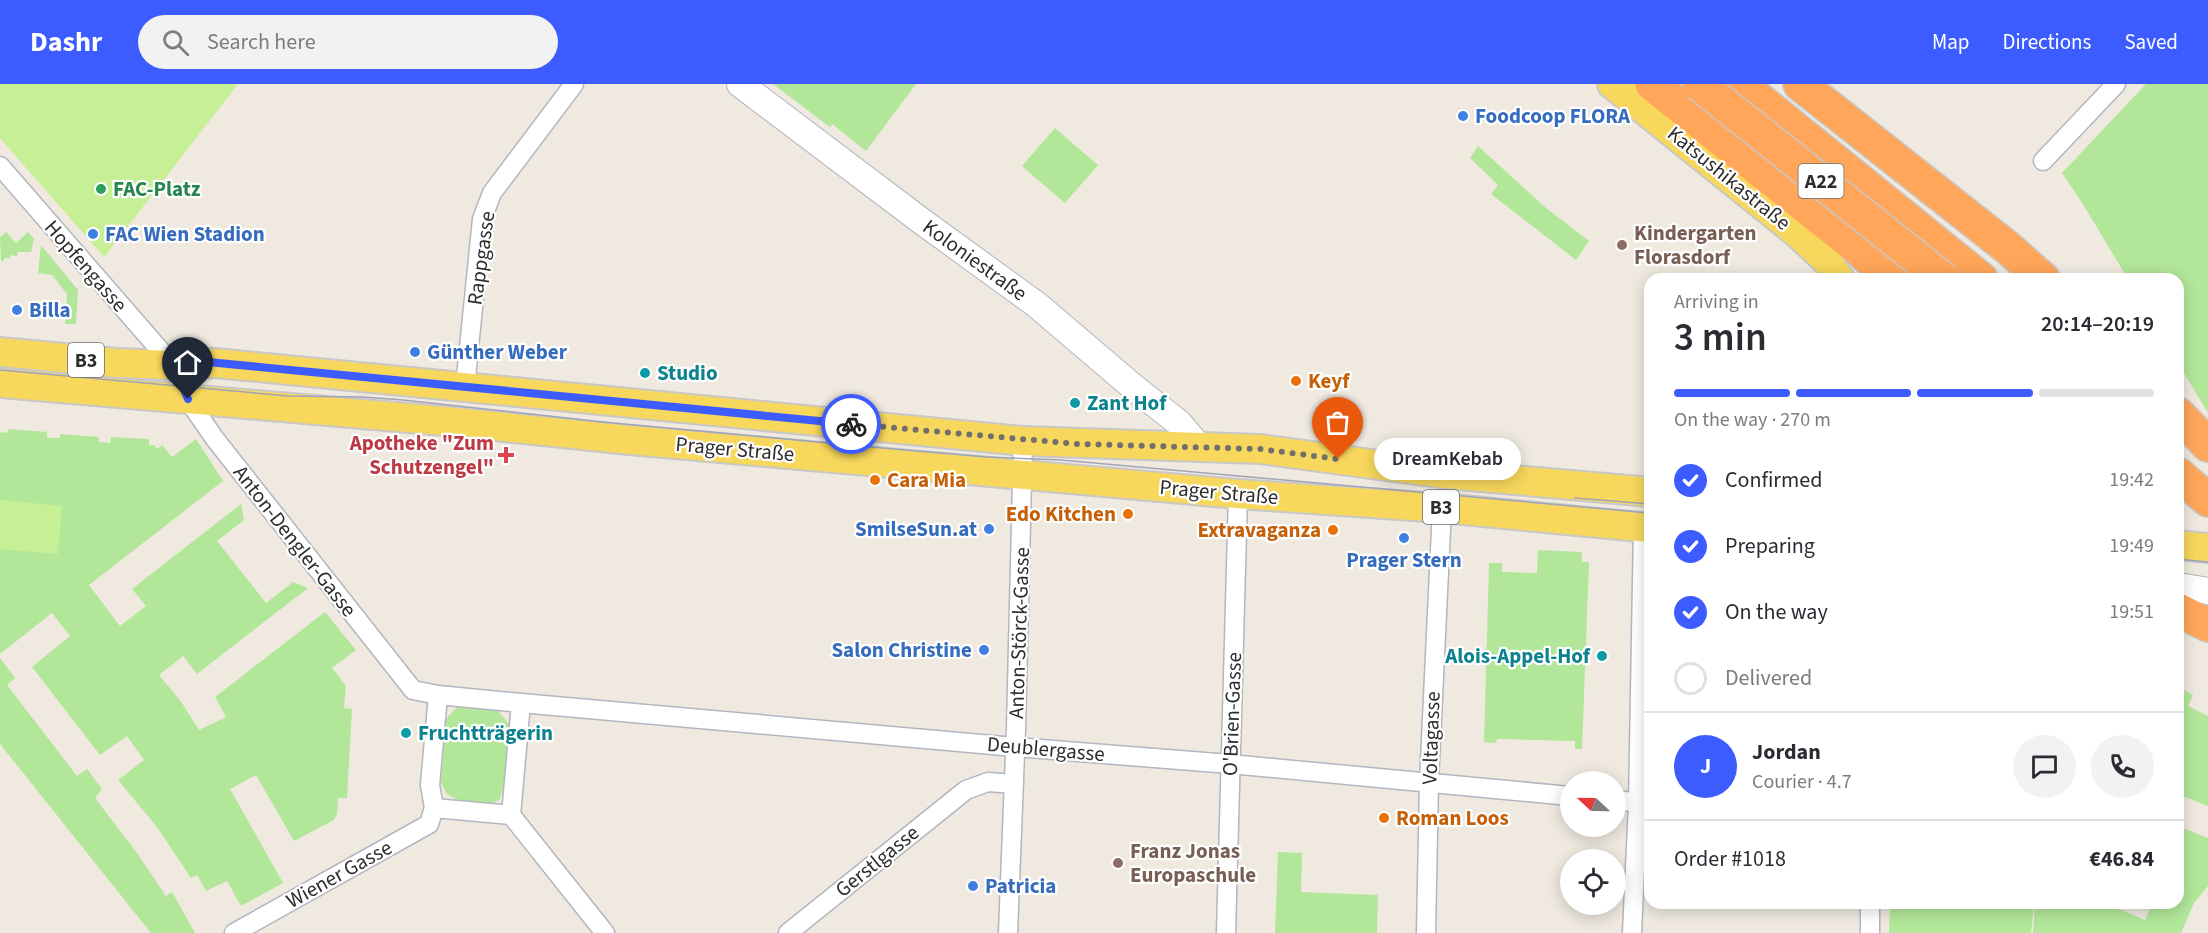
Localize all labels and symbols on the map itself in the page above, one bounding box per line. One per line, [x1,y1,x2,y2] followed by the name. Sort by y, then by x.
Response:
[1475,101,1631,131] place label: Foodcoop FLORA
[1456,109,1470,123] marker: Foodcoop FLORA
[1661,119,1797,237] street label: Katsushikastraße
[1798,164,1844,198] road number: A22
[113,174,201,204] place label: FAC-Platz
[94,182,108,196] marker: FAC-Platz
[460,209,502,307] street label: Rappgasse
[917,212,1033,308] street label: Koloniestraße
[37,213,135,319] street label: Hopfengasse
[1634,218,1757,272] place label: Kindergarten Florasdorf
[105,219,265,249] place label: FAC Wien Stadion
[86,227,100,241] marker: FAC Wien Stadion
[1615,238,1629,252] marker: Kindergarten Florasdorf
[29,295,71,325] place label: Billa
[10,303,24,317] marker: Billa
[162,337,213,399] pin
[427,337,568,367] place label: Günther Weber
[68,343,104,377] road number: B3
[408,345,422,359] marker: Günther Weber
[657,358,718,388] place label: Studio
[638,366,652,380] marker: Studio
[1308,366,1350,396] place label: Keyf
[1289,374,1303,388] marker: Keyf
[1087,388,1167,418] place label: Zant Hof
[821,394,881,454] courier
[1068,396,1082,410] marker: Zant Hof
[1312,397,1363,459] pin
[349,428,494,482] place label: Apotheke "Zum Schutzengel"
[674,429,796,469] street label: Prager Straße
[1374,438,1521,480] callout: DreamKebab
[499,448,513,462] marker: Apotheke "Zum Schutzengel"
[226,459,364,623] street label: Anton-Dengler-Gasse
[887,465,966,495] place label: Cara Mia
[1158,472,1280,512] street label: Prager Straße
[868,473,882,487] marker: Cara Mia
[1423,490,1459,524] road number: B3
[1006,499,1116,529] place label: Edo Kitchen
[1121,507,1135,521] marker: Edo Kitchen
[855,514,977,544] place label: SmilseSun.at
[1197,515,1321,545] place label: Extravaganza
[982,522,996,536] marker: SmilseSun.at
[1326,523,1340,537] marker: Extravaganza
[1397,531,1411,545] marker: Prager Stern
[1346,545,1462,575] place label: Prager Stern
[1001,547,1037,719] street label: Anton-Störck-Gasse
[831,635,972,665] place label: Salon Christine
[1444,641,1591,671] place label: Alois-Appel-Hof
[977,643,991,657] marker: Salon Christine
[1595,649,1609,663] marker: Alois-Appel-Hof
[1215,652,1249,776] street label: O'Brien-Gasse
[1414,691,1448,785] street label: Voltagasse
[418,718,553,748] place label: Fruchtträgerin
[399,726,413,740] marker: Fruchtträgerin
[986,729,1106,769] street label: Deublergasse
[1560,771,1626,837] north arrow
[1396,803,1509,833] place label: Roman Loos
[1377,811,1391,825] marker: Roman Loos
[829,818,925,904] street label: Gerstlgasse
[281,833,397,915] street label: Wiener Gasse
[1130,836,1256,890] place label: Franz Jonas Europaschule
[1111,856,1125,870] marker: Franz Jonas Europaschule
[985,871,1056,901] place label: Patricia
[966,879,980,893] marker: Patricia

